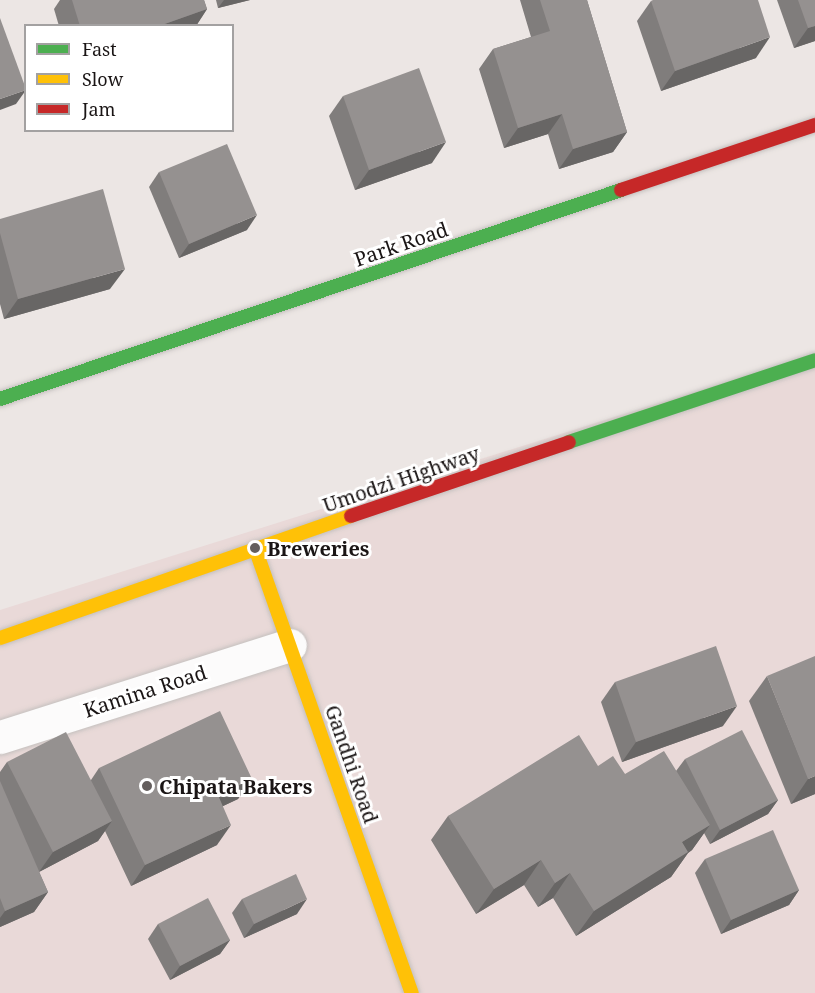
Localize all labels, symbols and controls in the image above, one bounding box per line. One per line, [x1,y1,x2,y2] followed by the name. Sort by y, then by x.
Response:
[24,24,234,132] legend
[82,37,117,61] text: Fast
[82,67,123,91] text: Slow
[82,97,116,121] text: Jam
[351,217,451,271] street label: Park Road
[320,441,482,517] street label: Umodzi Highway
[267,536,369,560] place label: Breweries
[248,541,262,555] marker: Breweries
[80,660,210,722] street label: Kamina Road
[321,702,383,826] street label: Gandhi Road
[159,774,312,798] place label: Chipata Bakers
[140,779,154,793] marker: Chipata Bakers

